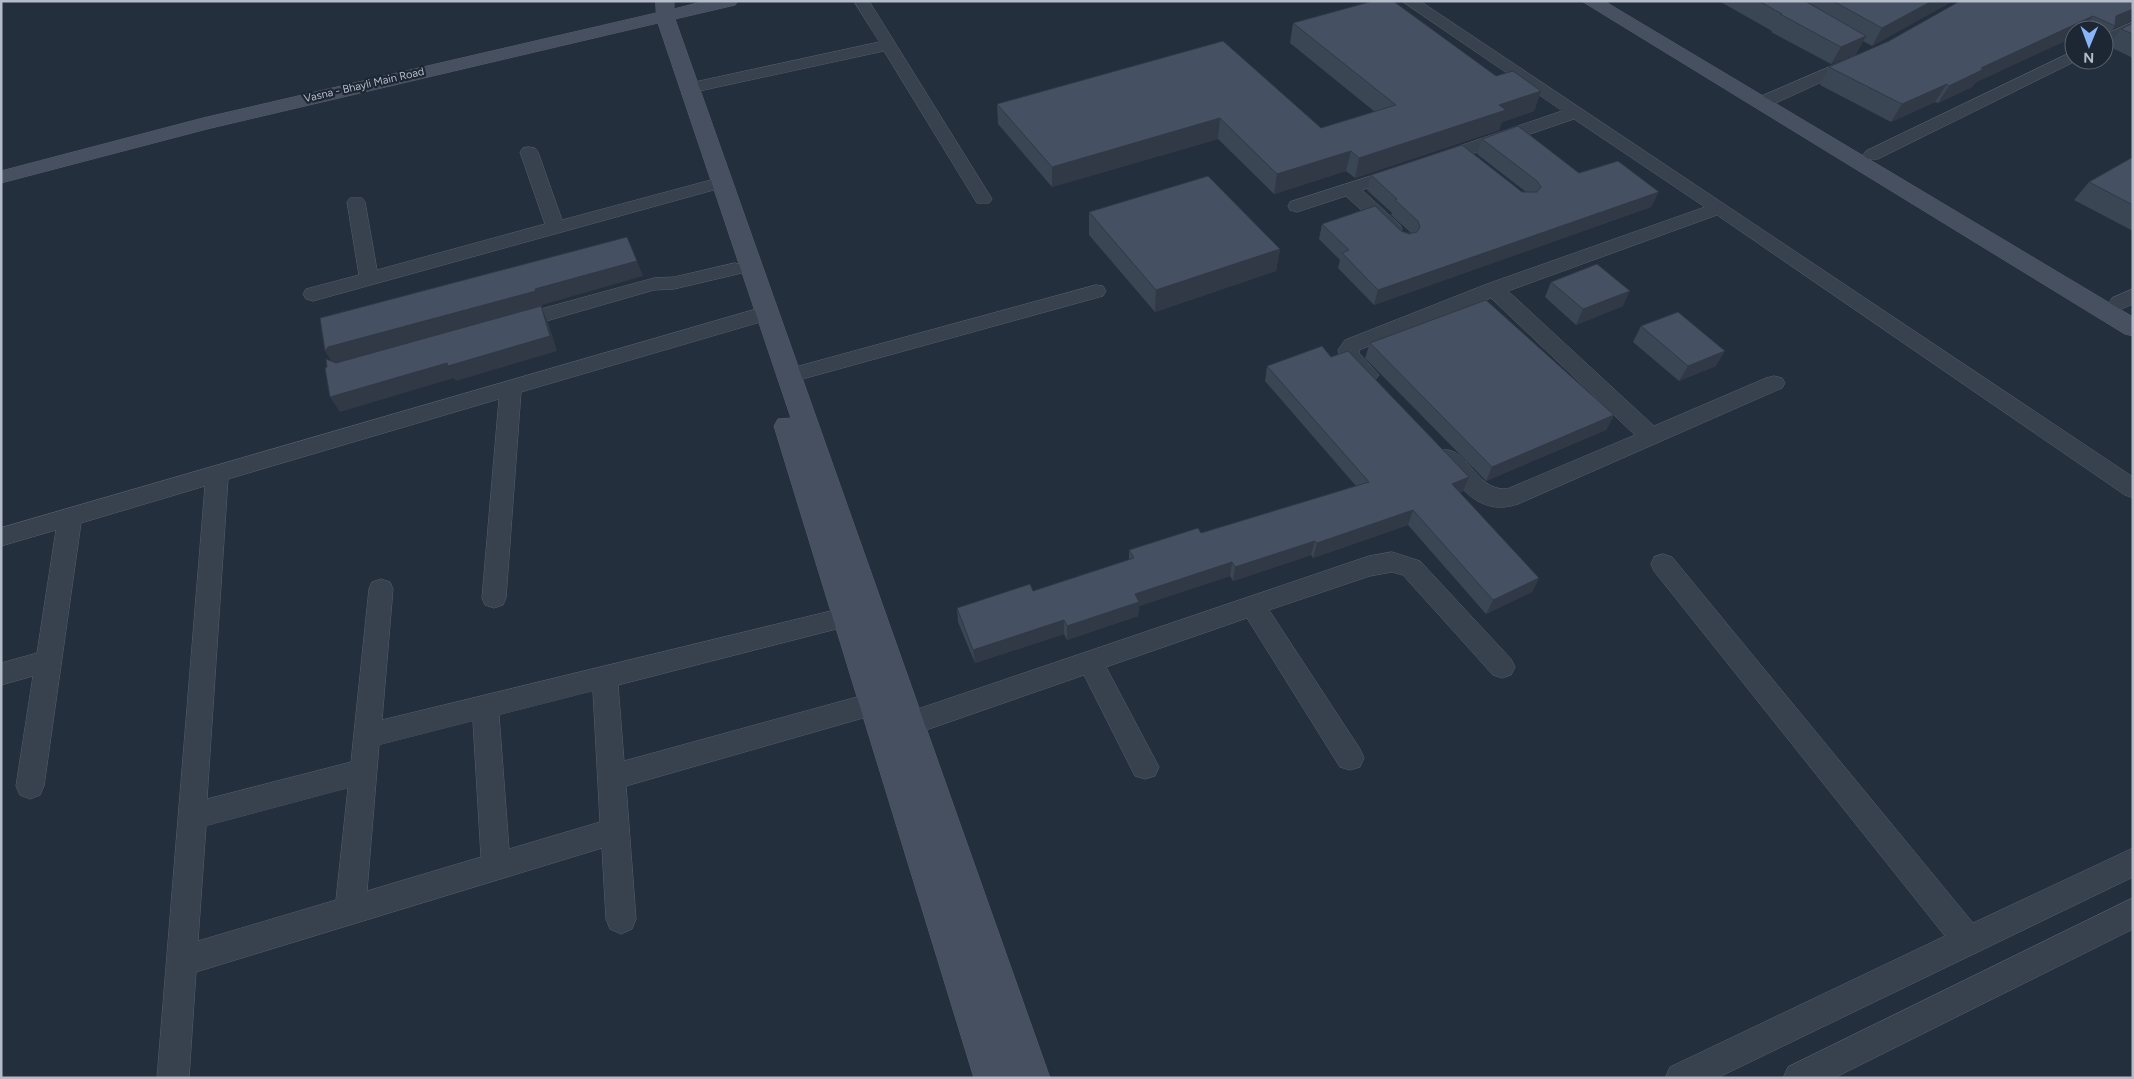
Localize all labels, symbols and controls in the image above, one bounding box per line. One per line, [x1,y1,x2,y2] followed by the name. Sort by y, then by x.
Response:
[2064,20,2114,70] north arrow
[2083,49,2094,66] text: N
[303,65,425,105] street label: Vasna - Bhayli Main Road

